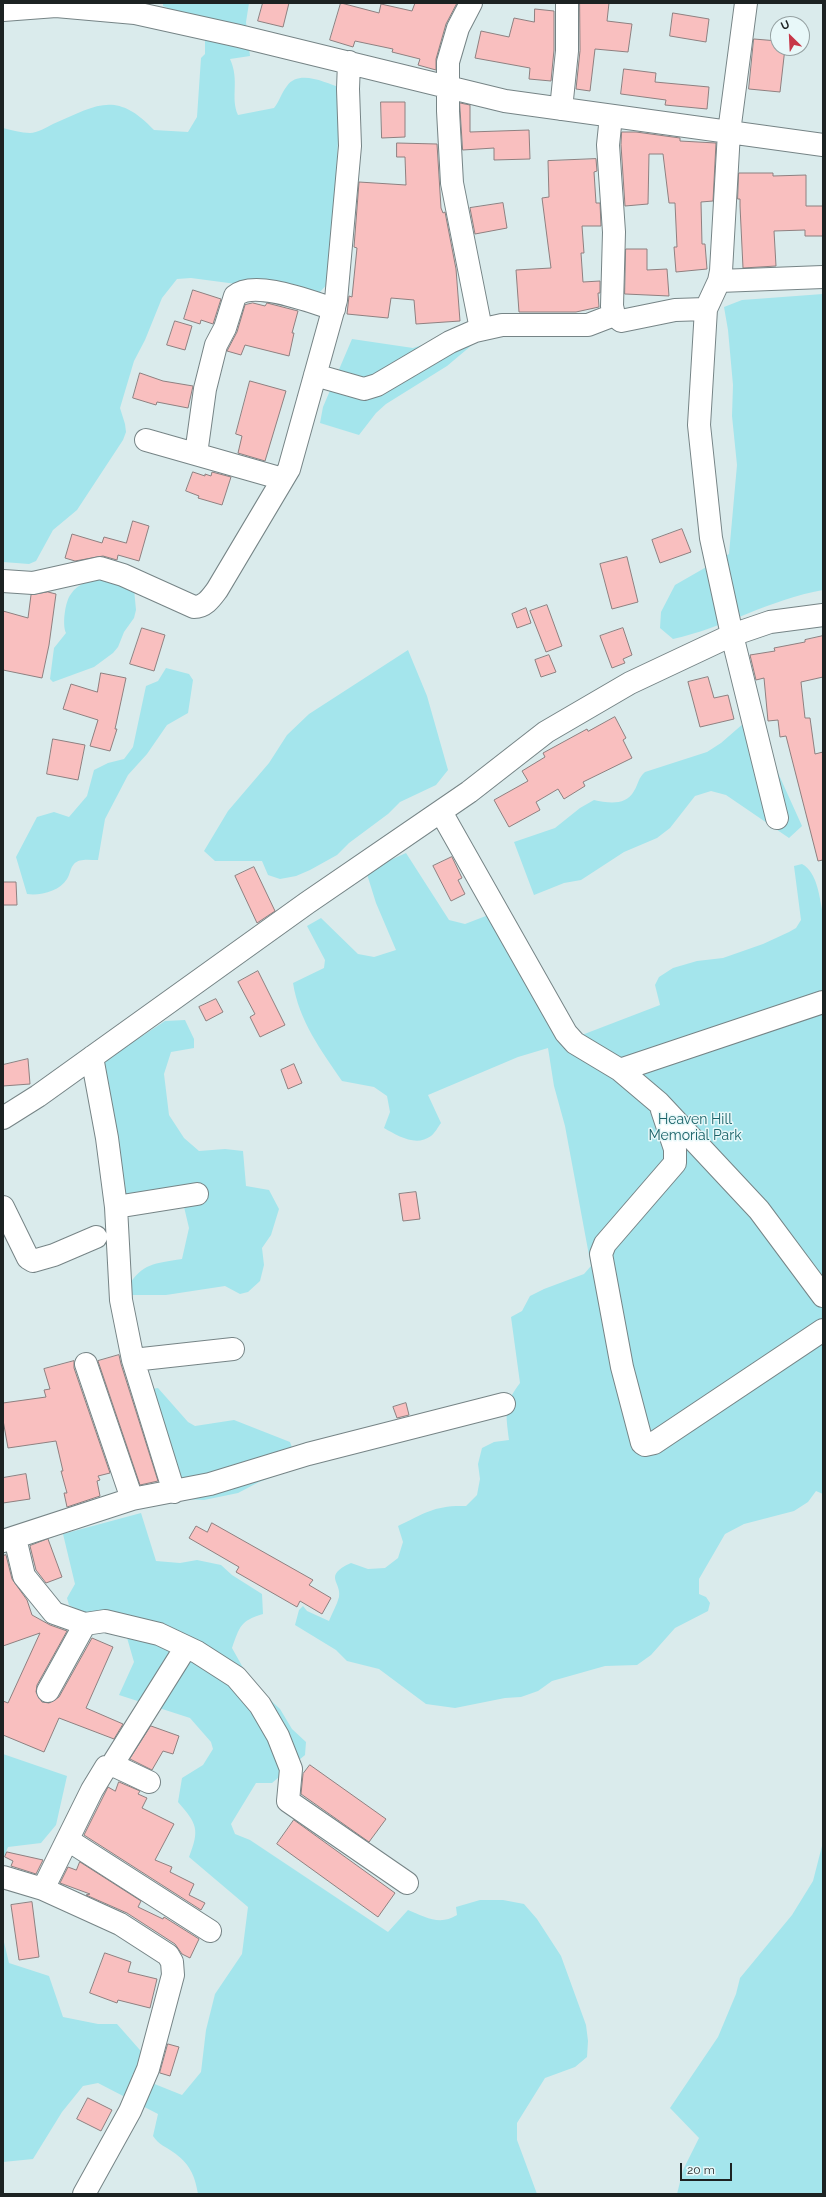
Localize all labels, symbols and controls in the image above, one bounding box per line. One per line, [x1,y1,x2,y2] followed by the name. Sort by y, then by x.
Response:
[770,16,810,56] north arrow
[779,18,792,33] text: U
[648,1112,742,1144] park label: Heaven Hill Memorial Park
[682,2155,734,2181] scale bar
[687,2163,715,2177] text: 20 m

